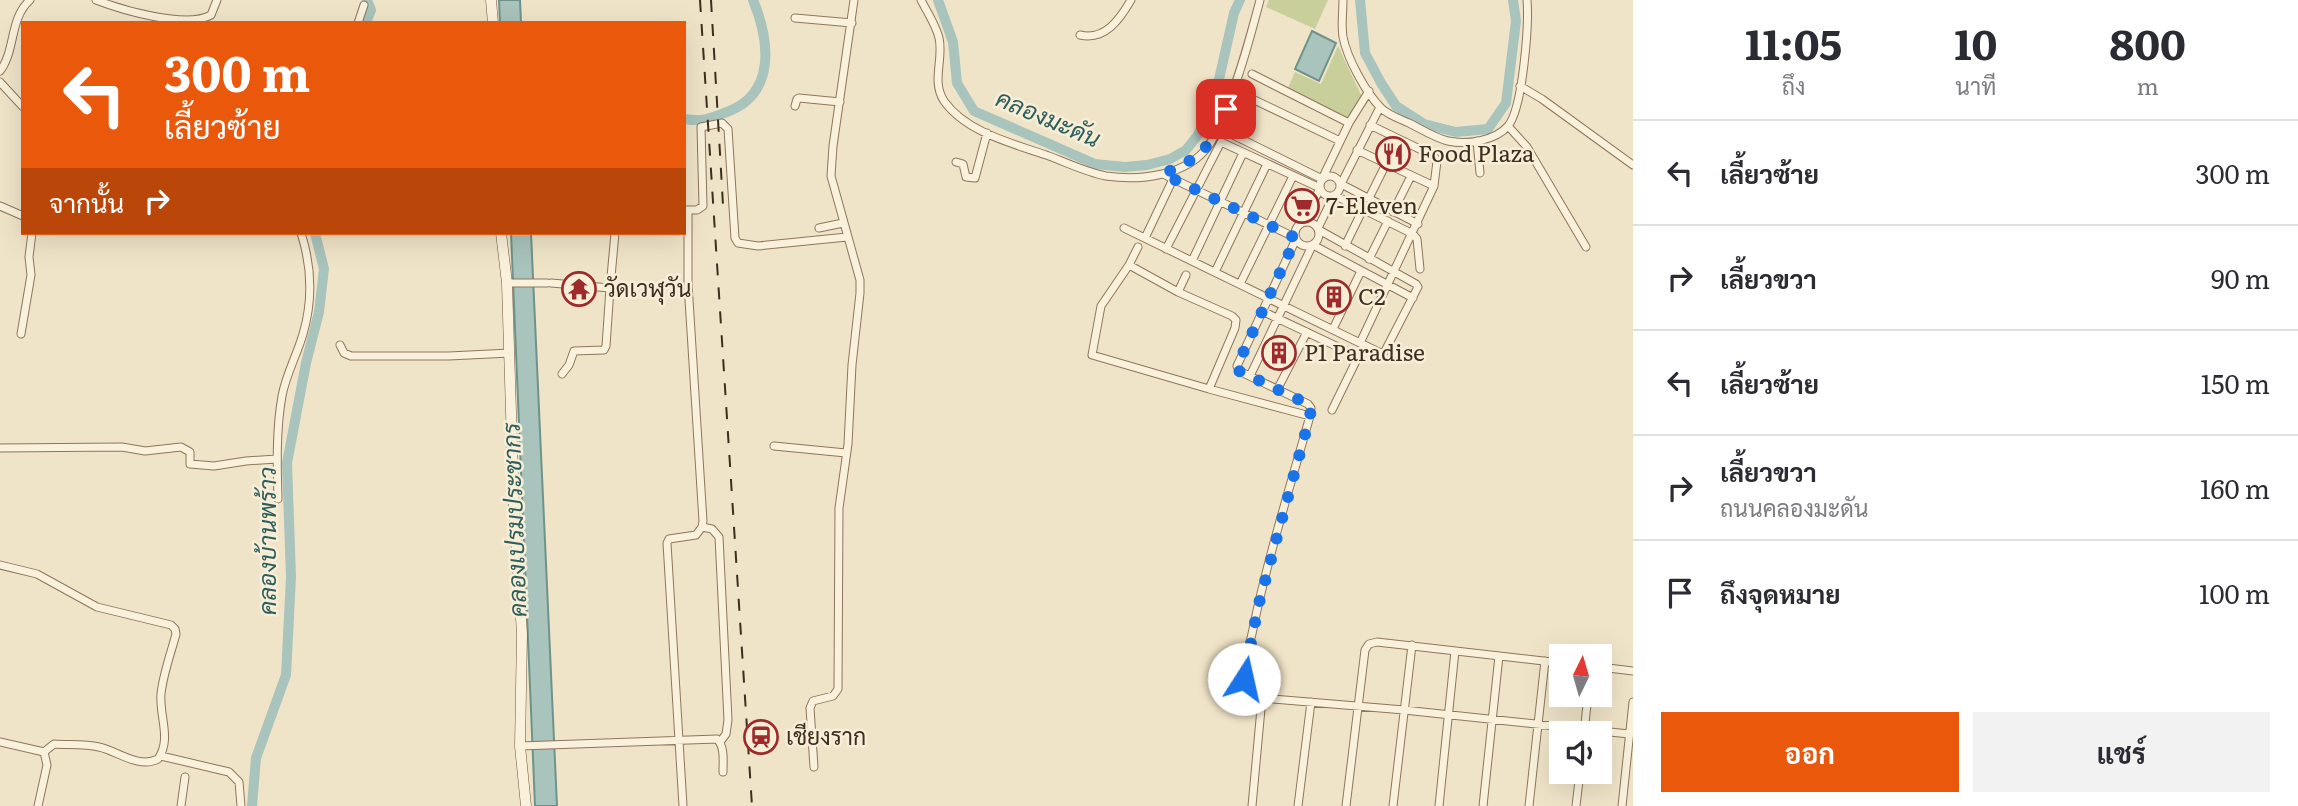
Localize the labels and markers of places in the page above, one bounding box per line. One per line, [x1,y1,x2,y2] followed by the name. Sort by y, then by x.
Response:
[1196,79,1256,139] pin
[1374,135,1412,173] restaurant icon: Food Plaza
[1418,135,1535,169] place label: Food Plaza
[1283,187,1321,225] supermarket icon: 7-Eleven
[1326,187,1418,221] place label: 7-Eleven
[560,270,598,308] temple icon: วัดเวฬุวัน
[604,270,691,305] place label: วัดเวฬุวัน
[1315,278,1353,316] building icon: C2
[1358,278,1386,312] place label: C2
[1260,334,1298,372] building icon: P1 Paradise
[1304,334,1425,368] place label: P1 Paradise
[742,718,780,756] station icon: เชียงราก
[786,718,866,752] place label: เชียงราก

